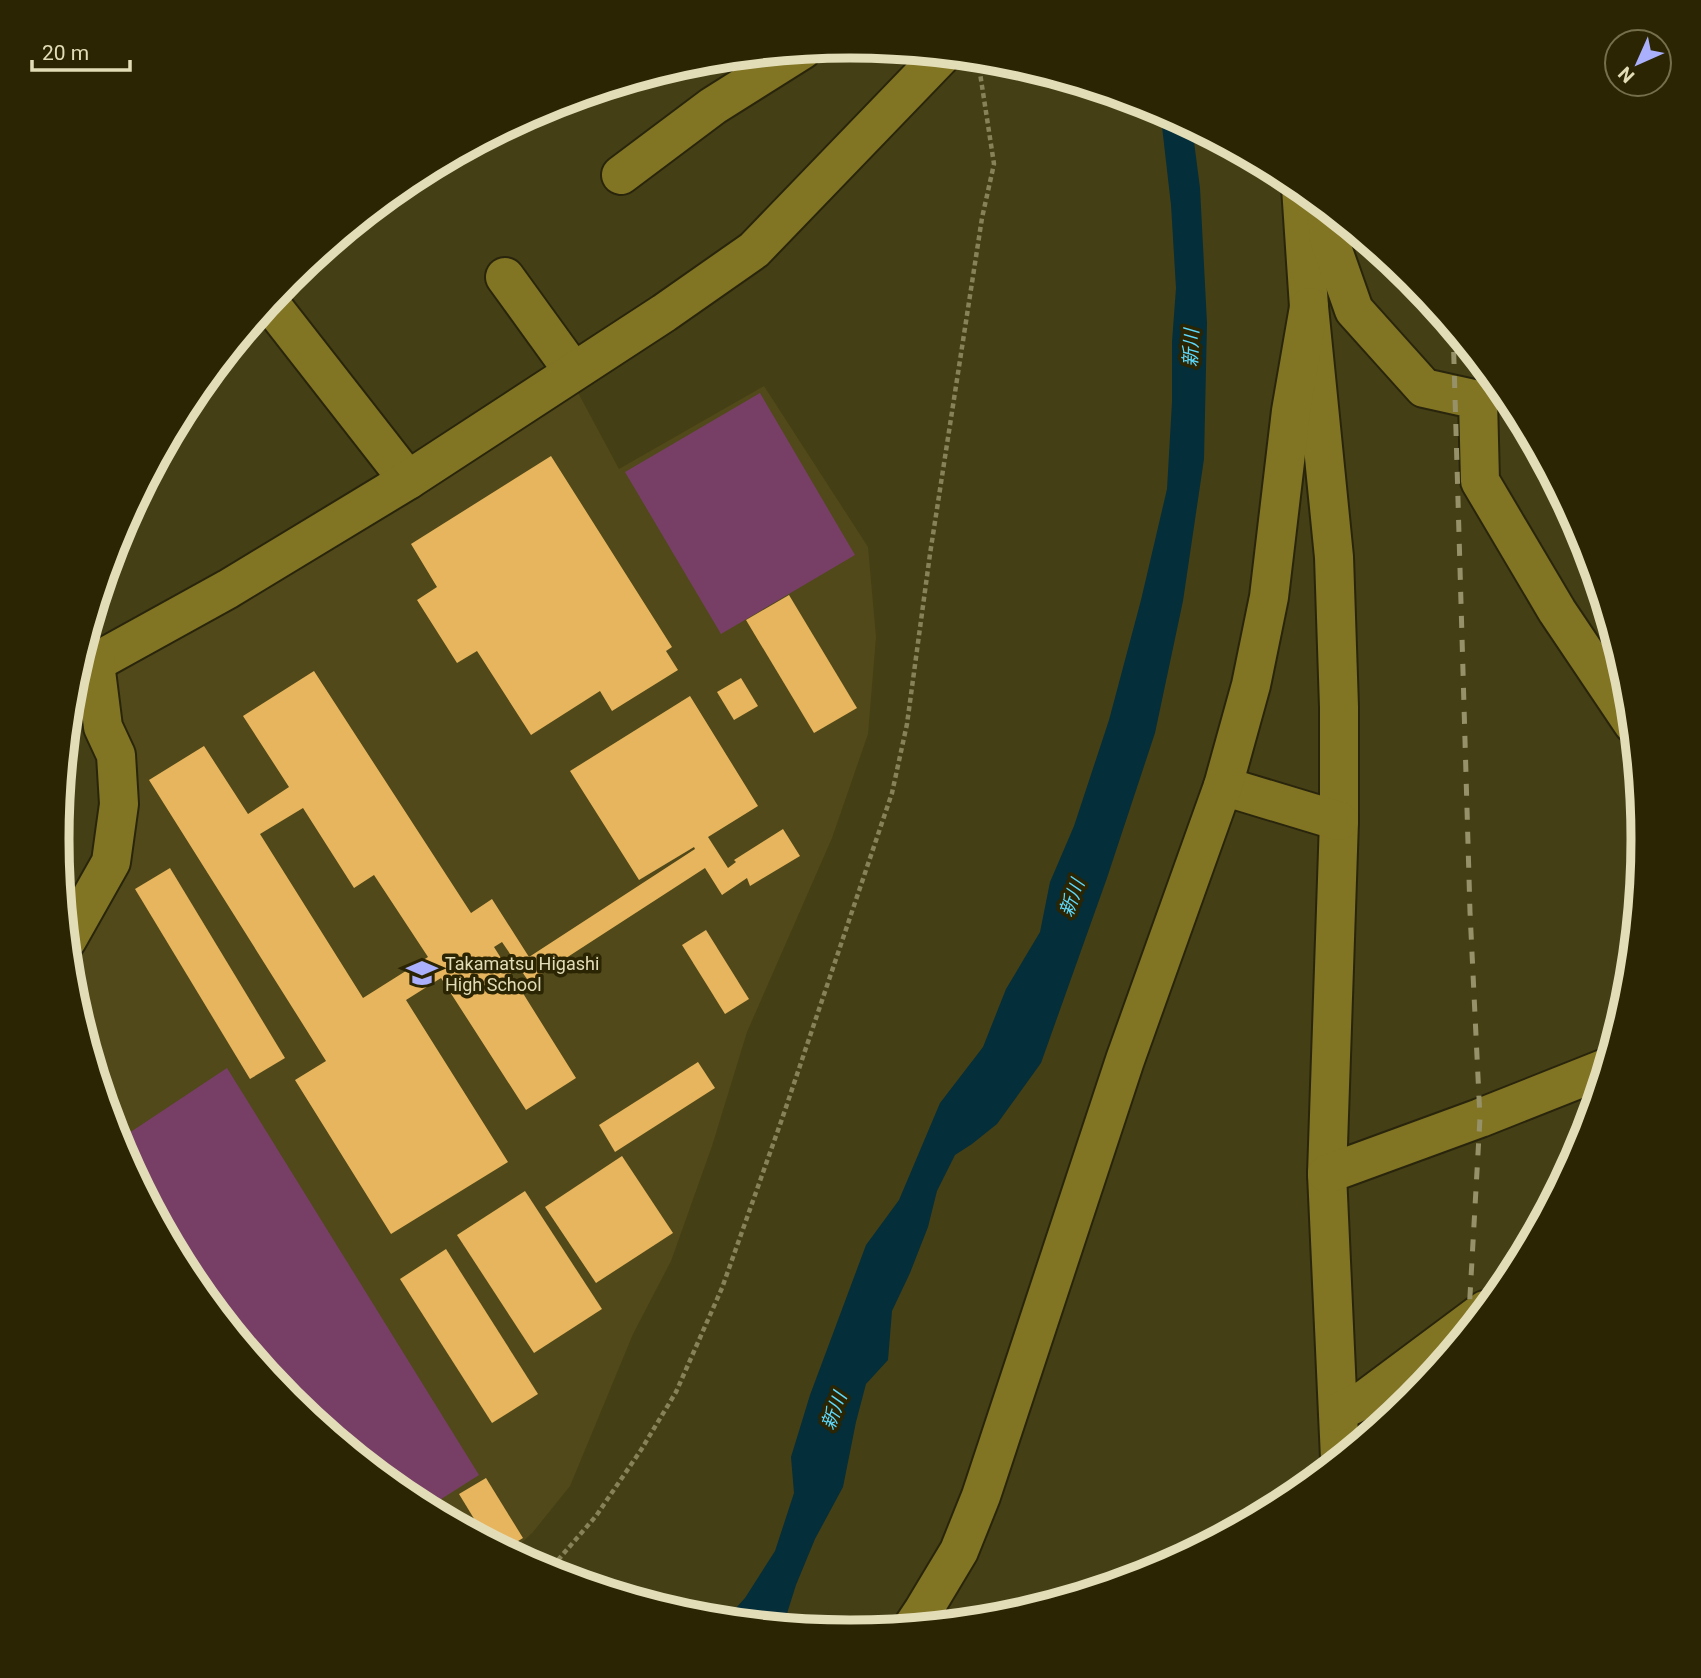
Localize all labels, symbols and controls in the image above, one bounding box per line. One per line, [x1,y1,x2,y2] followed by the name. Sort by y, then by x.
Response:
[32,28,130,72] scale bar
[1603,28,1673,98] north arrow
[42,41,89,65] text: 20 m
[1613,62,1639,88] text: N
[1179,327,1203,367] water label: 新川
[1055,874,1090,920] water label: 新川
[445,953,599,995] place label: Takamatsu Higashi High School
[405,956,439,990] school or university icon: Takamatsu Higashi High School
[816,1387,852,1433] water label: 新川

